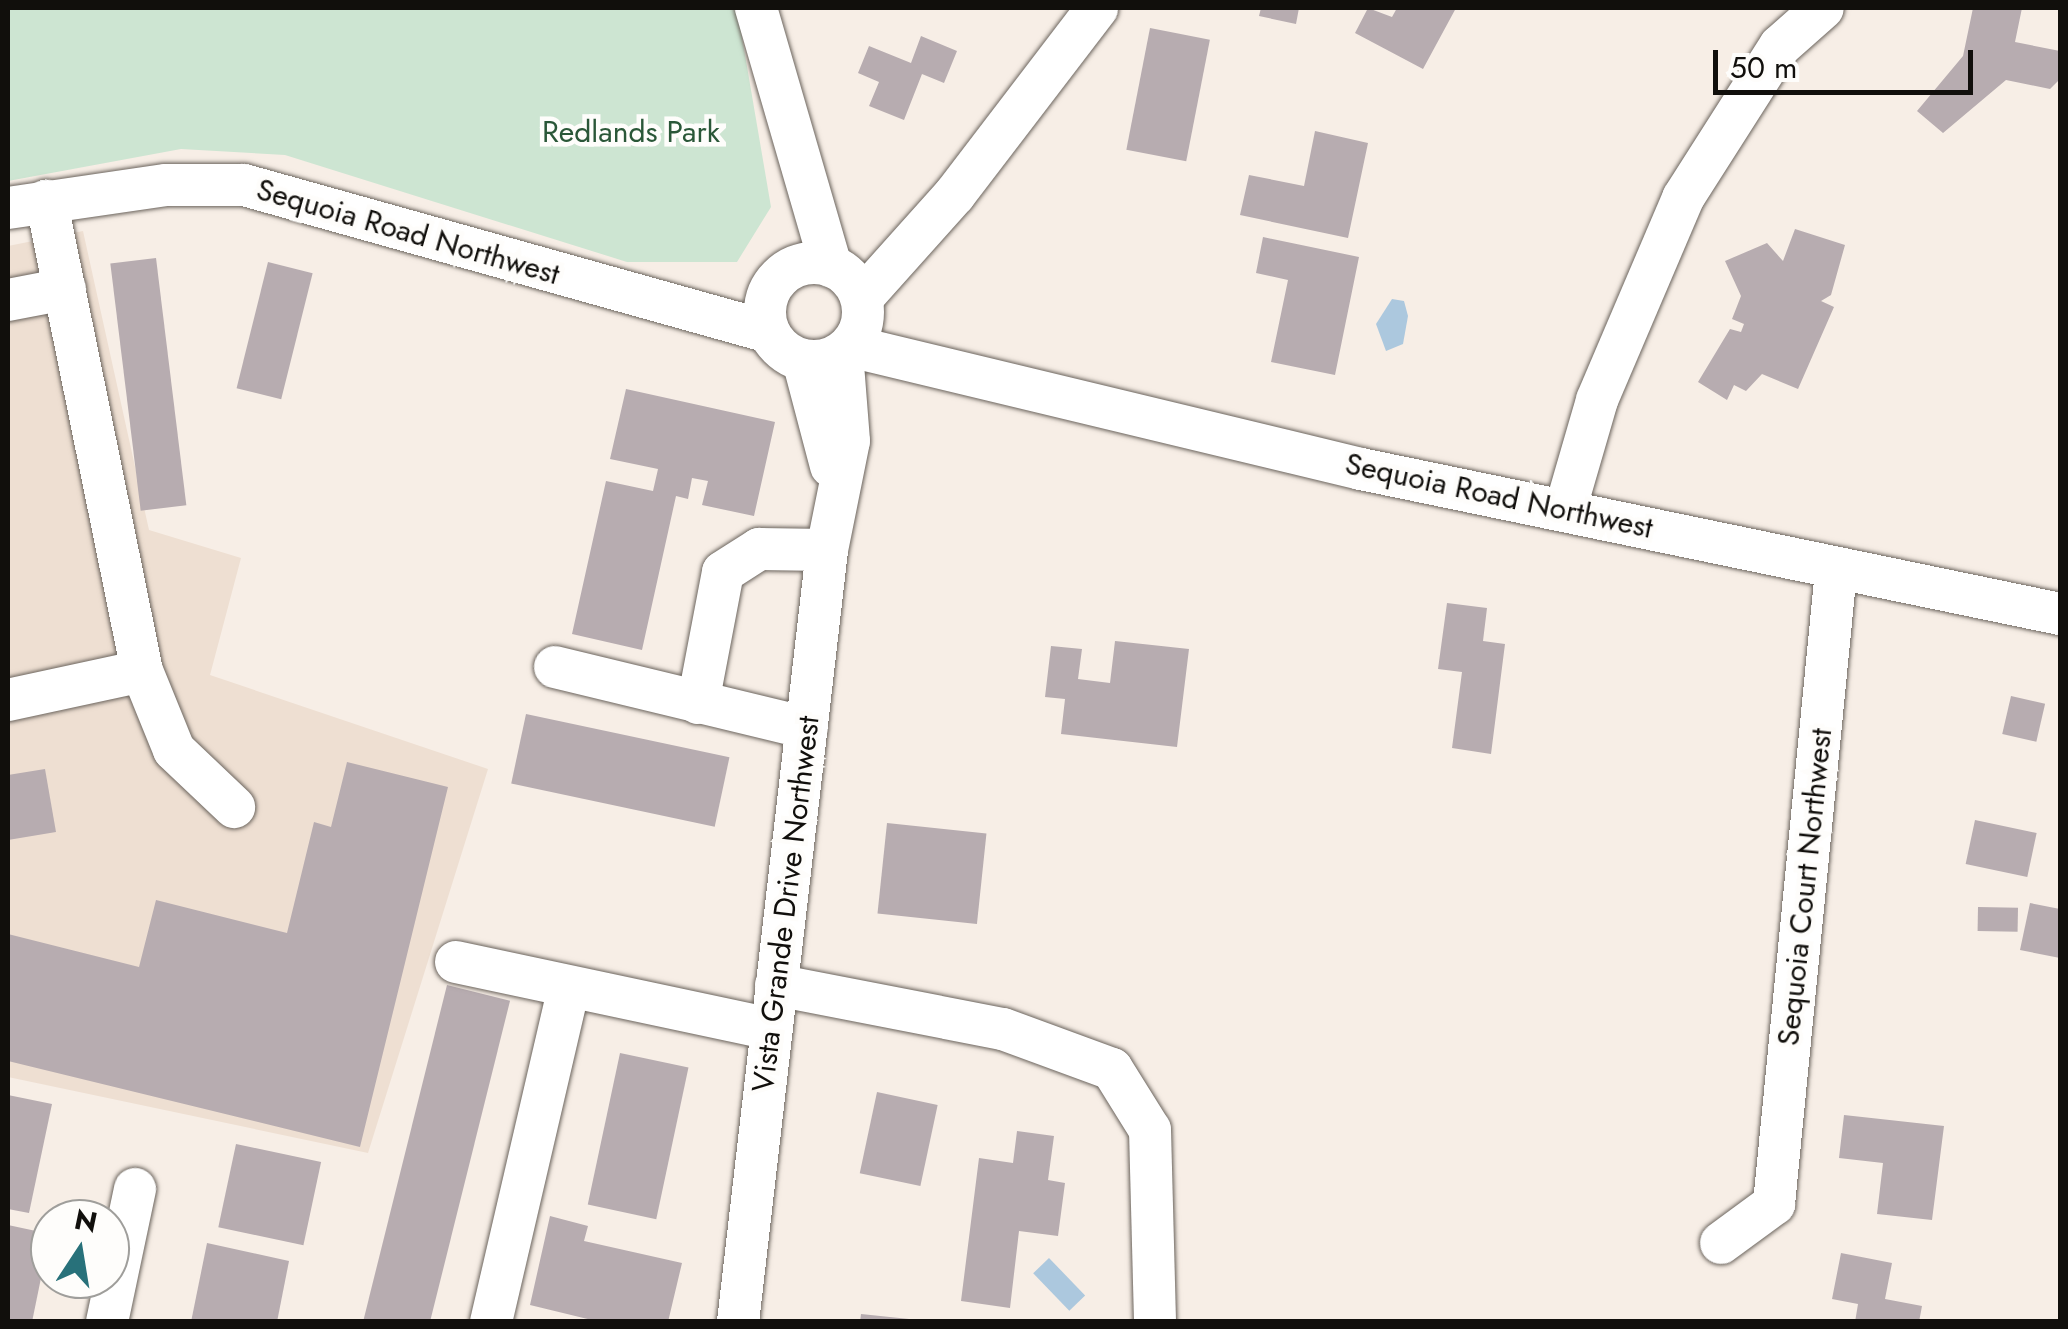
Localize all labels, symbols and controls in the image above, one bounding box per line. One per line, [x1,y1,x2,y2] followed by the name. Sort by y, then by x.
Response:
[1718,30,1978,92] scale bar
[1730,46,1797,89] text: 50 m
[542,114,720,150] park label: Redlands Park
[252,171,564,293] street label: Sequoia Road Northwest
[1342,446,1656,546] street label: Sequoia Road Northwest
[745,714,827,1094] street label: Vista Grande Drive Northwest
[1770,727,1840,1047] street label: Sequoia Court Northwest
[30,1199,130,1299] north arrow
[71,1199,101,1243] text: N

